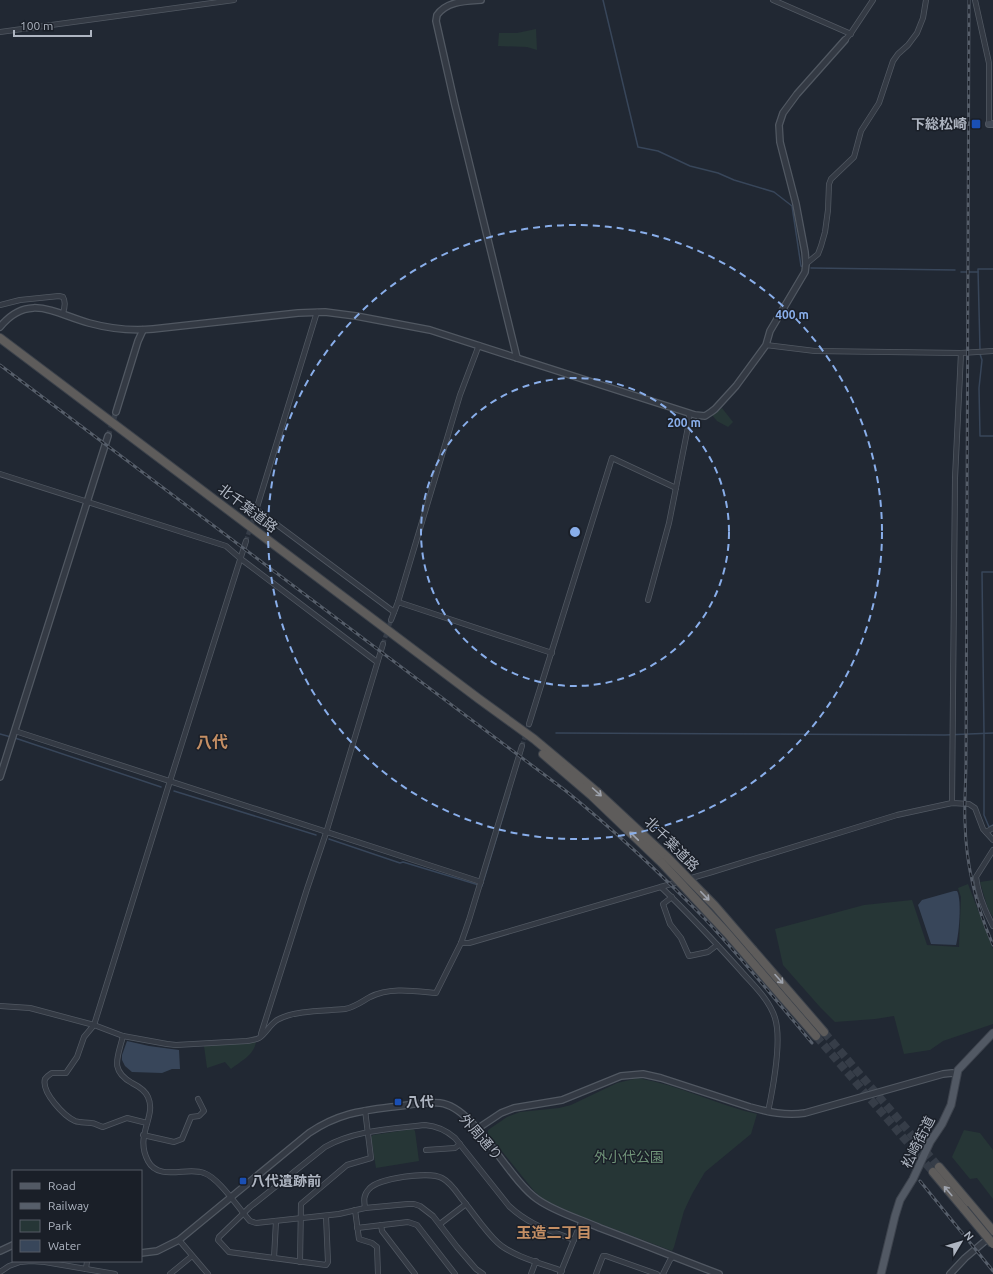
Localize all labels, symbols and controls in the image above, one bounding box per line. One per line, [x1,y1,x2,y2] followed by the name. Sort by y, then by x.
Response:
[14,12,91,38] scale bar
[20,19,53,32] text: 100 m
[911,116,967,132] place label: 下総松崎
[970,118,982,130] marker: 下総松崎
[775,308,809,321] text: 400 m
[667,416,701,429] text: 200 m
[215,481,281,535] street label: 北千葉道路
[568,525,582,539] centre of rings
[196,733,228,751] district label: 八代
[592,787,603,796] one-way arrow
[642,814,702,874] street label: 北千葉道路
[629,831,639,841] one-way arrow
[700,891,710,901] one-way arrow
[775,974,784,984] one-way arrow
[406,1094,434,1110] place label: 八代
[393,1097,403,1107] marker: 八代
[457,1111,505,1163] street label: 外周通り
[898,1113,938,1171] street label: 松崎街道
[594,1149,664,1165] park label: 外小代公園
[12,1170,142,1262] legend
[251,1173,321,1189] place label: 八代遺跡前
[238,1176,248,1186] marker: 八代遺跡前
[48,1179,76,1192] text: Road
[944,1185,953,1196] one-way arrow
[48,1199,89,1212] text: Railway
[48,1219,72,1232] text: Park
[941,1222,981,1262] north arrow
[516,1224,592,1241] district label: 玉造二丁目
[962,1229,976,1243] text: N
[48,1239,81,1252] text: Water

